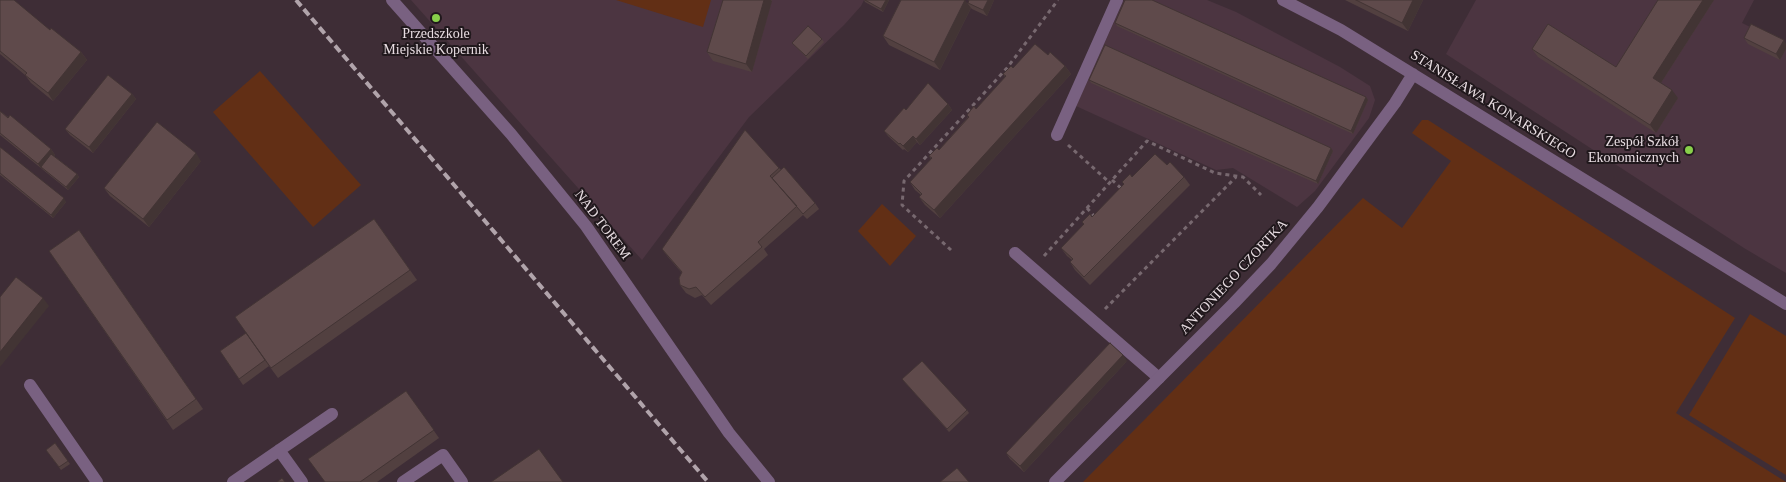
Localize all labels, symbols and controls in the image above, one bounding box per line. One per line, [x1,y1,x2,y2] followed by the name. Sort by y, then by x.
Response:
[430,12,442,24] marker: Przedszkole Miejskie Kopernik
[383,26,489,58] place label: Przedszkole Miejskie Kopernik
[1407,47,1579,163] street label: STANISŁAWA KONARSKIEGO
[1588,134,1679,166] place label: Zespół Szkół Ekonomicznych
[1683,144,1695,156] marker: Zespół Szkół Ekonomicznych
[570,187,634,263] street label: NAD TOREM
[1176,216,1292,338] street label: ANTONIEGO CZORTKA

